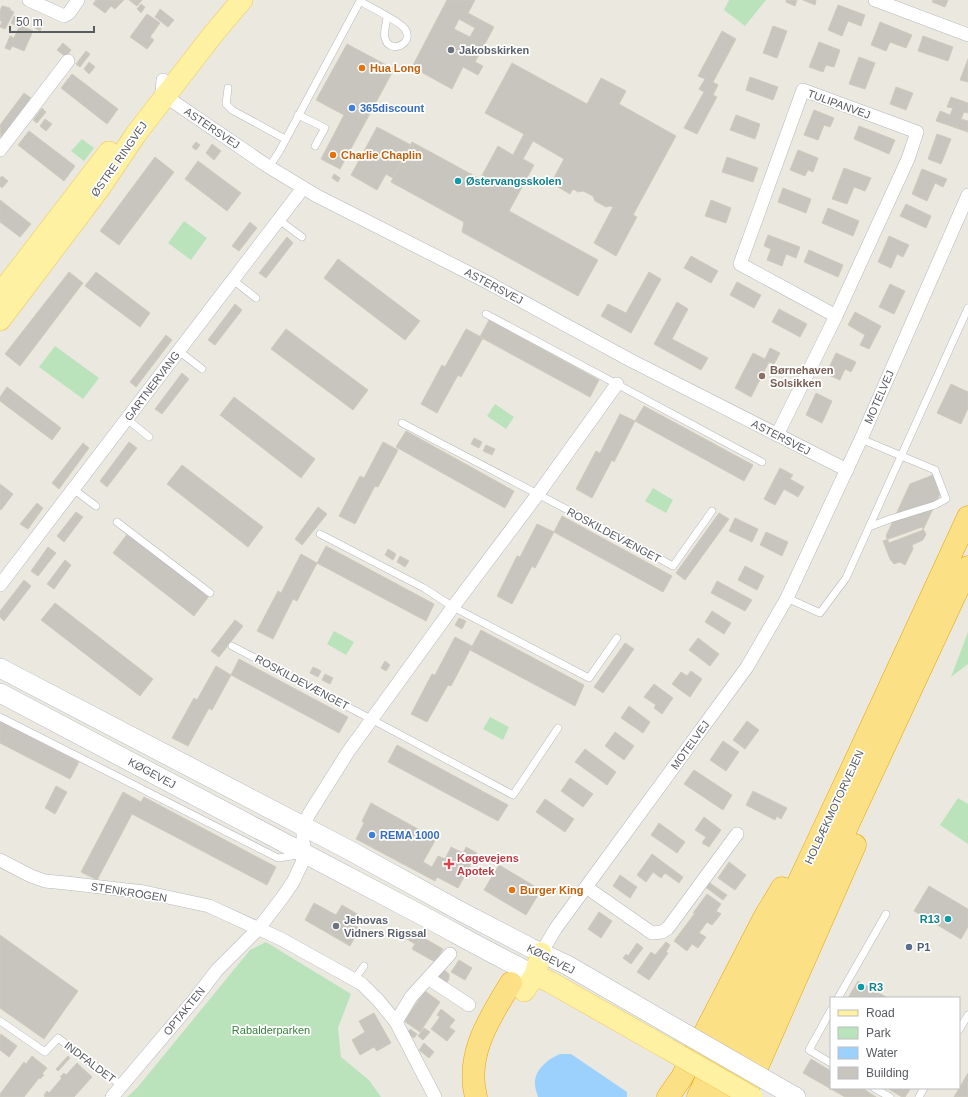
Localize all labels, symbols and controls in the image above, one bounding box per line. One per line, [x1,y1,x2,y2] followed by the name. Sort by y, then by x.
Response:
[10,8,94,34] scale bar
[16,15,43,29] text: 50 m
[459,44,530,56] place label: Jakobskirken
[446,45,456,55] marker: Jakobskirken
[370,62,421,74] place label: Hua Long
[357,63,367,73] marker: Hua Long
[806,87,872,121] street label: TULIPANVEJ
[360,102,425,114] place label: 365discount
[347,103,357,113] marker: 365discount
[182,105,242,151] street label: ASTERSVEJ
[89,119,149,199] street label: ØSTRE RINGVEJ
[341,149,422,161] place label: Charlie Chaplin
[328,150,338,160] marker: Charlie Chaplin
[466,175,562,187] place label: Østervangsskolen
[453,176,463,186] marker: Østervangsskolen
[463,266,525,306] street label: ASTERSVEJ
[122,349,182,423] street label: GARTNERVANG
[770,364,834,389] place label: Børnehaven Solsikken
[862,368,896,426] street label: MOTELVEJ
[757,371,767,381] marker: Børnehaven Solsikken
[750,417,812,457] street label: ASTERSVEJ
[565,505,663,565] street label: ROSKILDEVÆNGET
[253,652,351,712] street label: ROSKILDEVÆNGET
[668,718,712,772] street label: MOTELVEJ
[802,748,866,866] street label: HOLBÆKMOTORVEJEN
[126,756,178,790] street label: KØGEVEJ
[380,829,440,841] place label: REMA 1000
[367,830,377,840] marker: REMA 1000
[457,852,519,877] place label: Køgevejens Apotek
[444,859,454,869] marker: Køgevejens Apotek
[90,880,168,904] street label: STENKROGEN
[520,884,584,896] place label: Burger King
[507,885,517,895] marker: Burger King
[920,913,940,925] place label: R13
[344,914,426,939] place label: Jehovas Vidners Rigssal
[943,914,953,924] marker: R13
[331,921,341,931] marker: Jehovas Vidners Rigssal
[917,941,930,953] place label: P1
[525,942,577,976] street label: KØGEVEJ
[904,942,914,952] marker: P1
[869,981,883,993] place label: R3
[856,982,866,992] marker: R3
[161,984,207,1038] street label: OPTAKTEN
[830,997,960,1089] legend
[866,1006,895,1020] text: Road
[232,1024,310,1036] park label: Rabalderparken
[866,1026,892,1040] text: Park
[62,1039,118,1085] street label: INDFALDET
[866,1046,898,1060] text: Water
[866,1066,909,1080] text: Building

